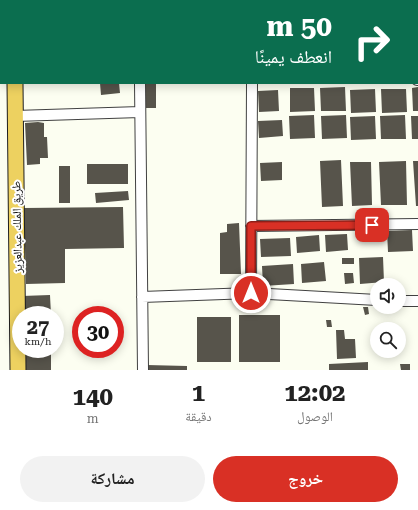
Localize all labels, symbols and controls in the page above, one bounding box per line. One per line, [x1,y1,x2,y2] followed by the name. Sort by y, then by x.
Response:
[267,10,332,43] text: 50 m
[346,16,398,68] icon: right
[255,46,332,67] text: انعطف يمينًا
[9,181,25,274] street label: طريق الملك عبدالعزيز
[355,208,389,242] pin
[361,214,383,236] icon: arrive
[230,272,272,314] position arrow
[370,278,406,358] map controls
[370,278,406,314] button: sound
[72,306,124,358] speed limit sign: 30
[27,315,49,339] text: 27
[370,322,406,358] button: search
[25,336,51,347] text: km/h
[192,379,205,407] text: 1
[284,379,346,407] text: 12:02
[73,383,113,411] text: 140
[185,409,212,424] text: دقيقة
[297,409,333,424] text: الوصول
[87,411,99,426] text: m
[20,456,205,502] button: مشاركة
[213,456,398,502] button: خروج

